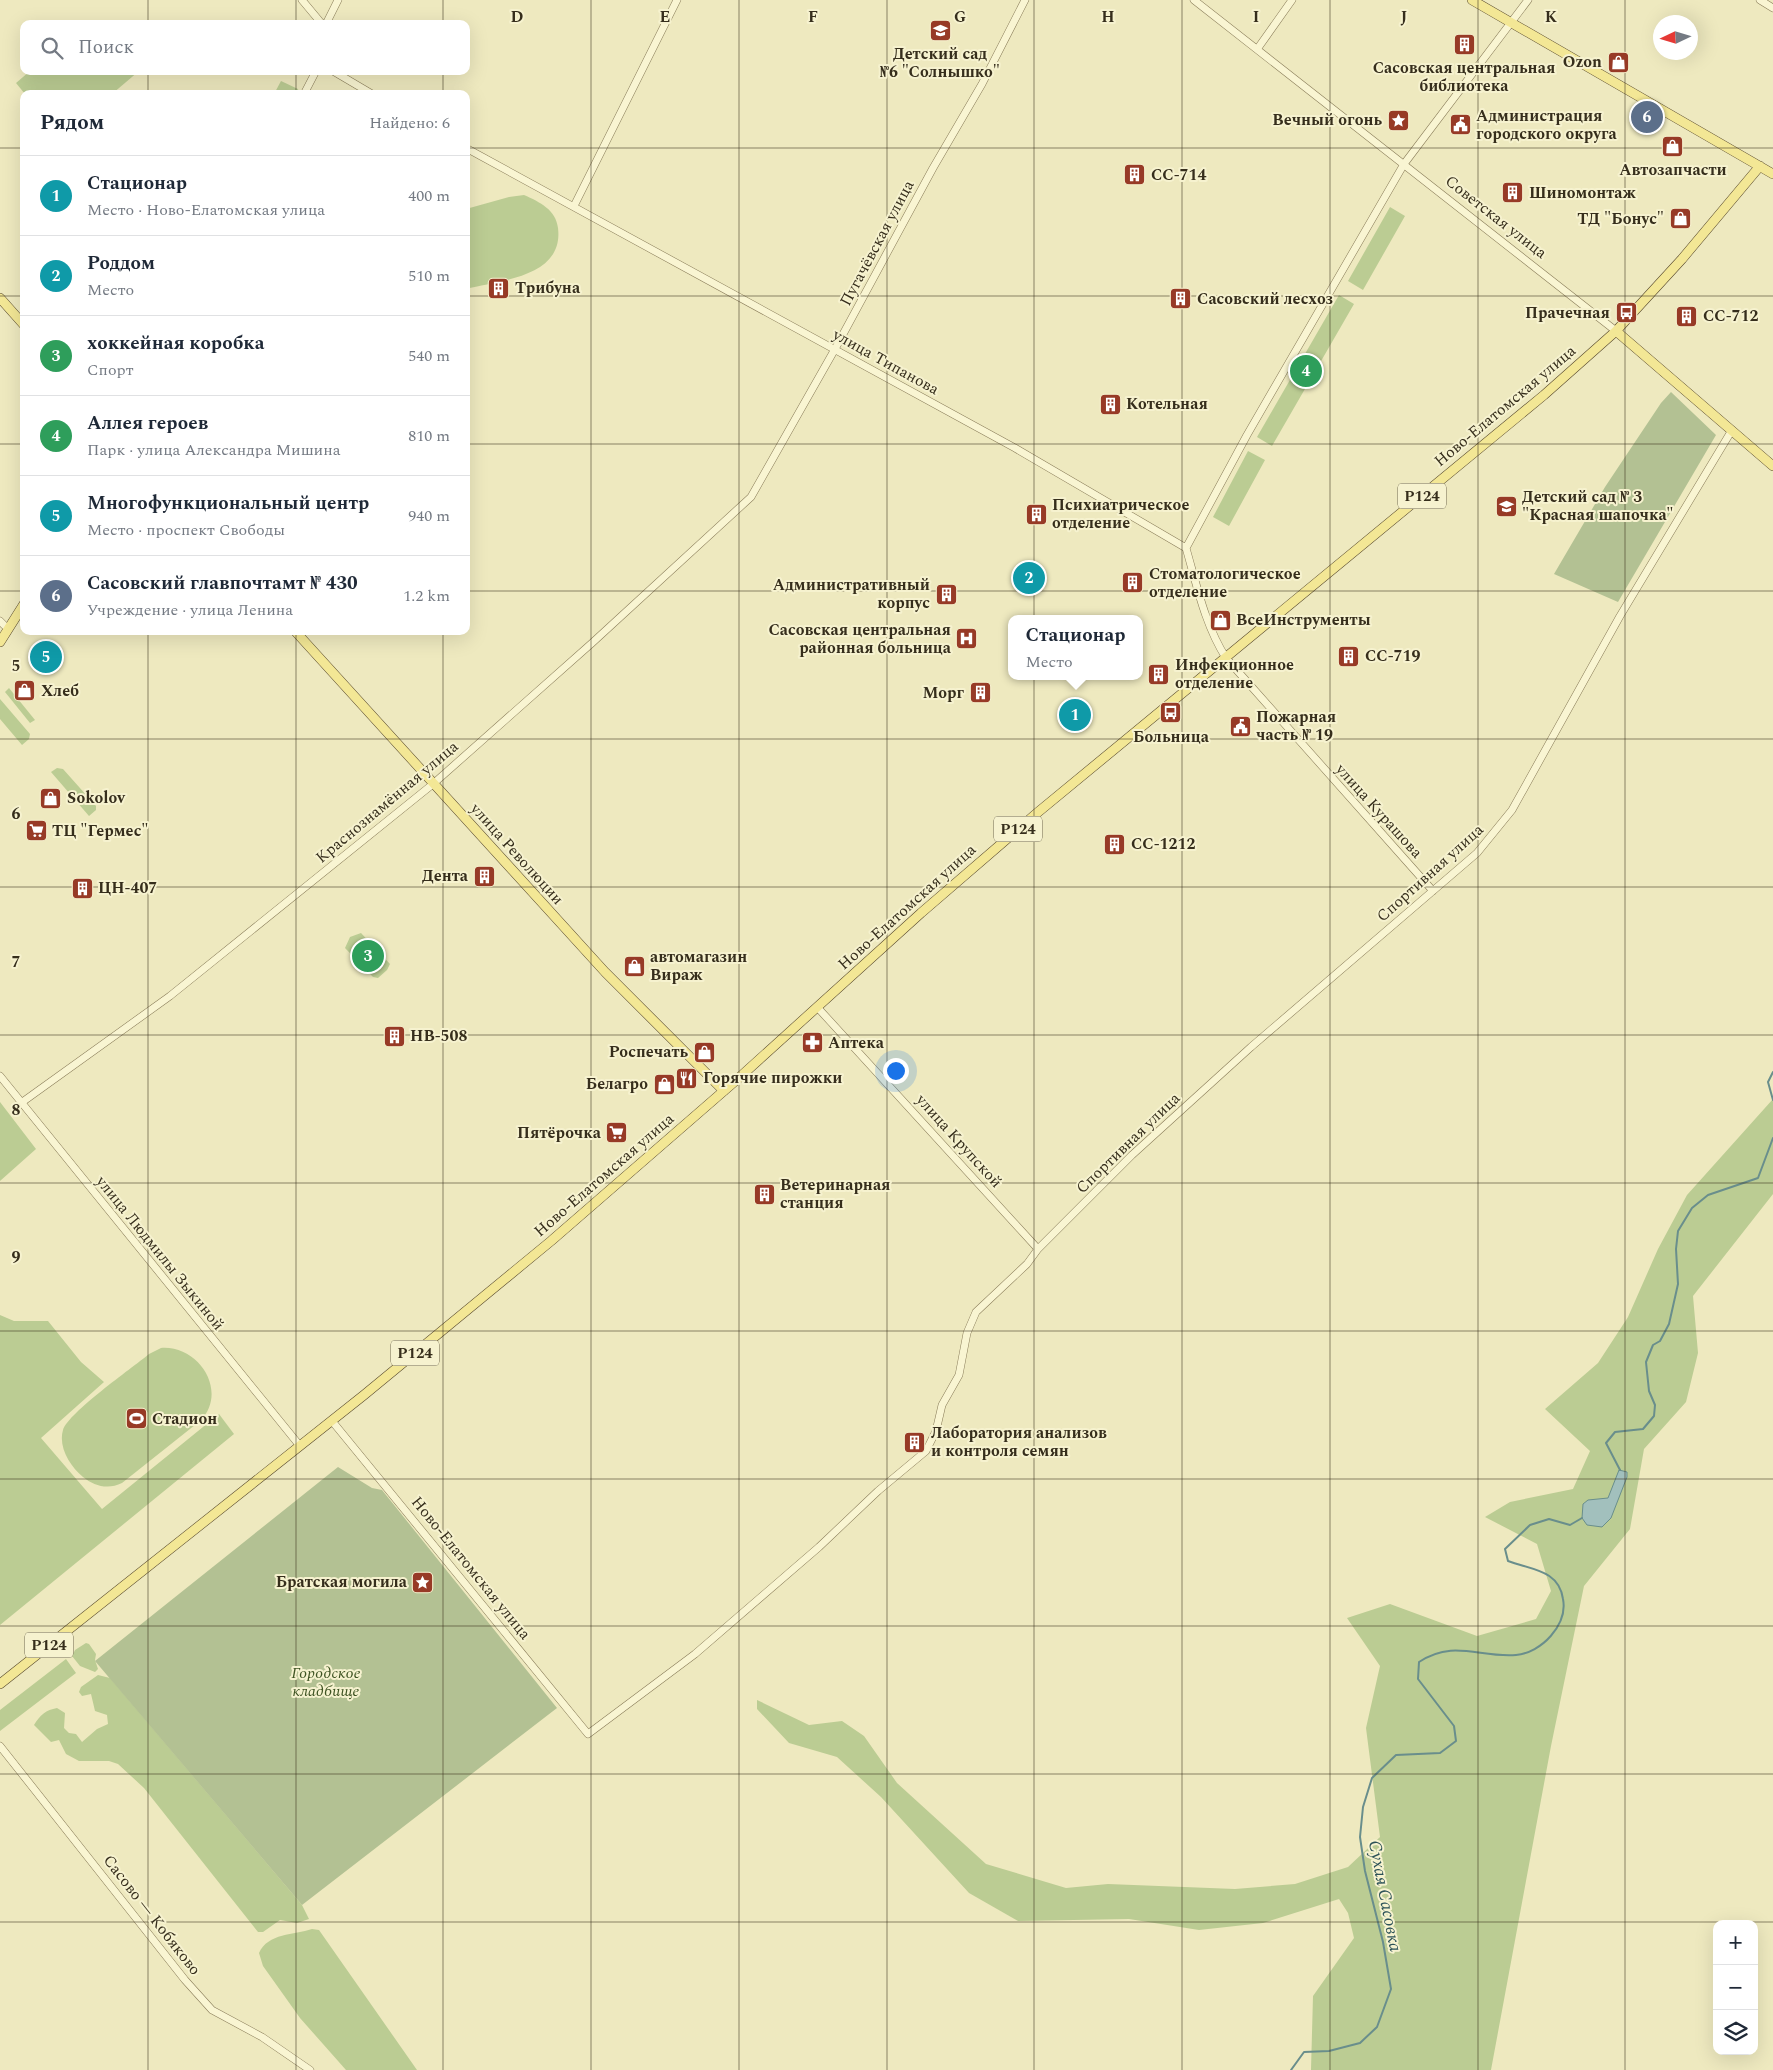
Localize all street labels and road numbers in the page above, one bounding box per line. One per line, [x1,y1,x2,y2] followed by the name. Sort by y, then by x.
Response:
[1440,169,1552,265] street label: Советская улица
[834,176,920,310] street label: Пугачёвская улица
[827,322,944,401] street label: улица Типанова
[1429,339,1581,473] street label: Ново-Елатомская улица
[1398,484,1446,508] road number: Р124
[310,735,464,869] street label: Краснознамённая улица
[1329,757,1428,864] street label: улица Курашова
[464,797,569,910] street label: улица Революции
[994,816,1042,842] road number: Р124
[1371,818,1489,928] street label: Спортивная улица
[832,838,982,976] street label: Ново-Елатомская улица
[1070,1087,1186,1199] street label: Спортивная улица
[910,1088,1008,1193] street label: улица Крупской
[529,1107,680,1243] street label: Ново-Елатомская улица
[89,1170,230,1336] street label: улица Людмилы Зыкиной
[391,1340,439,1366] road number: Р124
[405,1491,537,1645] street label: Ново-Елатомская улица
[25,1632,73,1658] road number: Р124
[97,1850,207,1980] street label: Сасово — Кобяково

